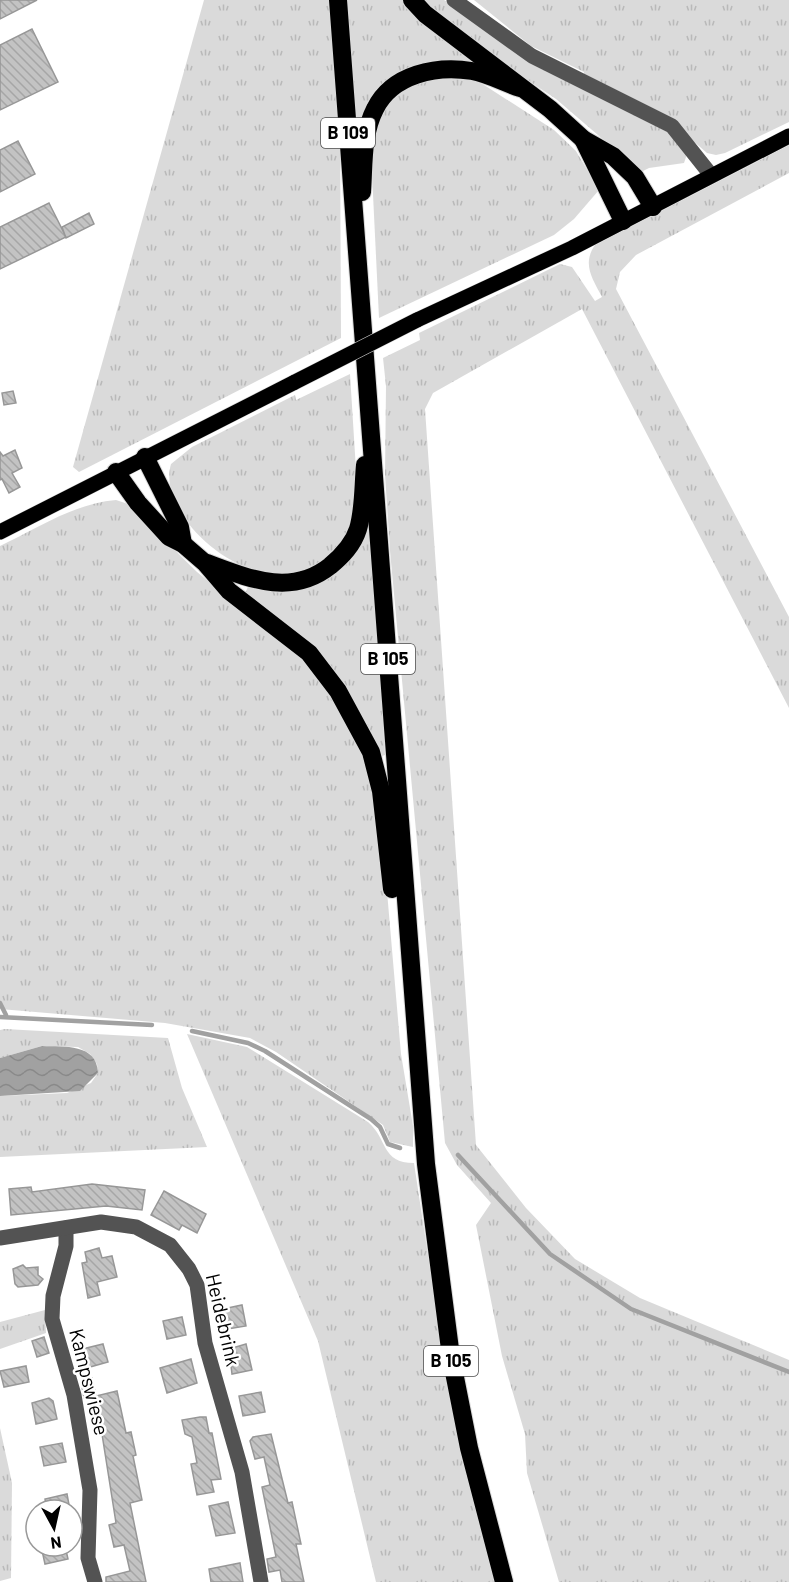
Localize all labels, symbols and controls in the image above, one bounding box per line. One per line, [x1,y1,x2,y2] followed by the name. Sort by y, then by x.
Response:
[321,118,375,148] road number: B 109
[361,644,415,674] road number: B 105
[202,1271,246,1369] street label: Heidebrink
[65,1326,115,1438] street label: Kampswiese
[424,1346,478,1376] road number: B 105
[24,1498,84,1558] north arrow
[50,1533,63,1553] text: N

